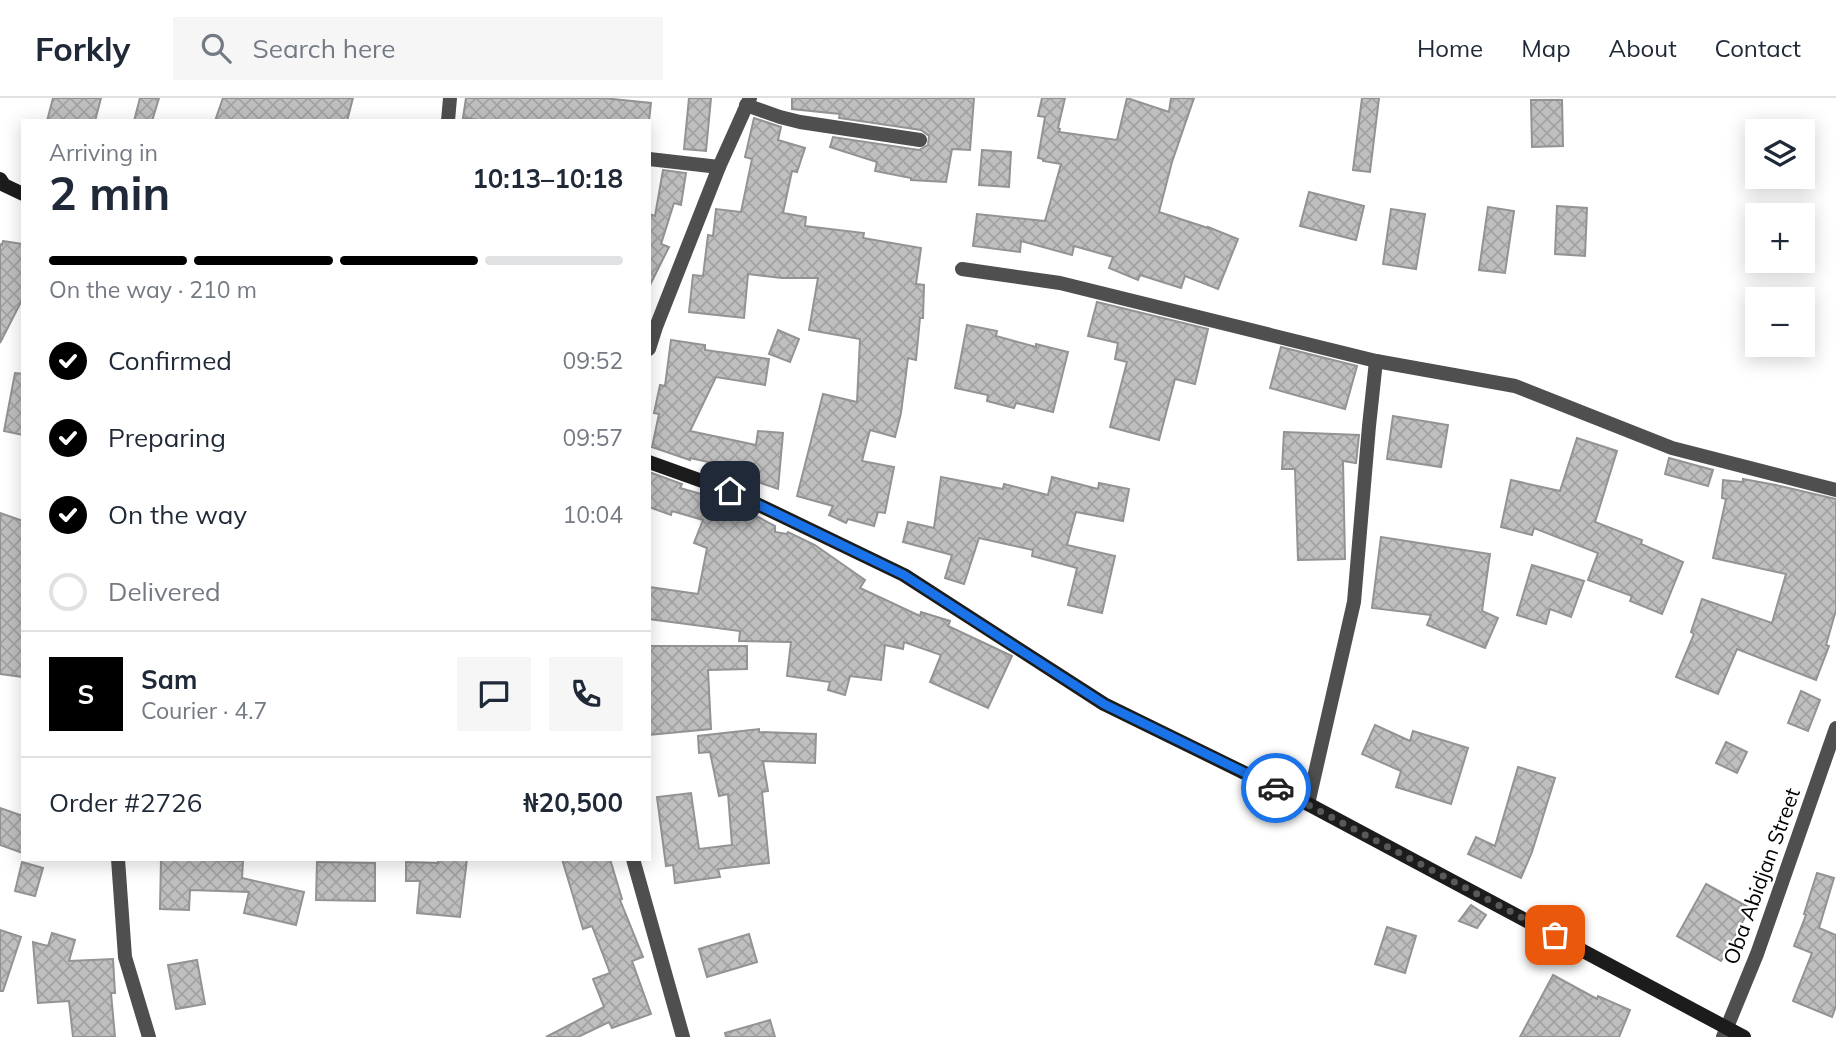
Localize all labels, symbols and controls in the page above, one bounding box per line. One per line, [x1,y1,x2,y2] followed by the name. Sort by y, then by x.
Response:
[173,17,663,80] search box
[35,28,131,69] text: Forkly
[197,29,235,67] icon: search
[253,32,395,65] text: Search here
[1417,33,1483,63] text: Home
[1521,33,1571,63] text: Map
[1609,33,1677,63] text: About
[1715,33,1801,63] text: Contact
[1745,119,1815,357] map controls
[1745,119,1815,189] button: layers
[49,138,158,167] text: Arriving in
[472,162,623,195] text: 10:13–10:18
[49,164,170,222] text: 2 min
[1745,203,1815,273] button: +
[49,275,257,304] text: On the way · 210 m
[1745,287,1815,357] button: −
[49,342,87,380] icon: check
[108,344,232,377] text: Confirmed
[563,346,623,375] text: 09:52
[49,419,87,457] icon: check
[108,421,226,454] text: Preparing
[563,423,623,452] text: 09:57
[700,461,760,521] pin
[711,472,749,510] icon: home
[49,496,87,534] icon: check
[108,498,247,531] text: On the way
[563,500,623,529] text: 10:04
[108,575,221,608] text: Delivered
[457,657,531,731] button: chat
[549,657,623,731] button: phone
[141,663,197,696] text: Sam
[78,678,94,711] text: S
[141,696,267,725] text: Courier · 4.7
[1241,753,1311,823] courier
[1257,769,1295,807] icon: car
[1717,784,1805,968] street label: Oba Abidjan Street
[49,786,202,819] text: Order #2726
[523,786,623,819] text: ₦20,500
[1525,905,1585,965] pin
[1536,916,1574,954] icon: bag

